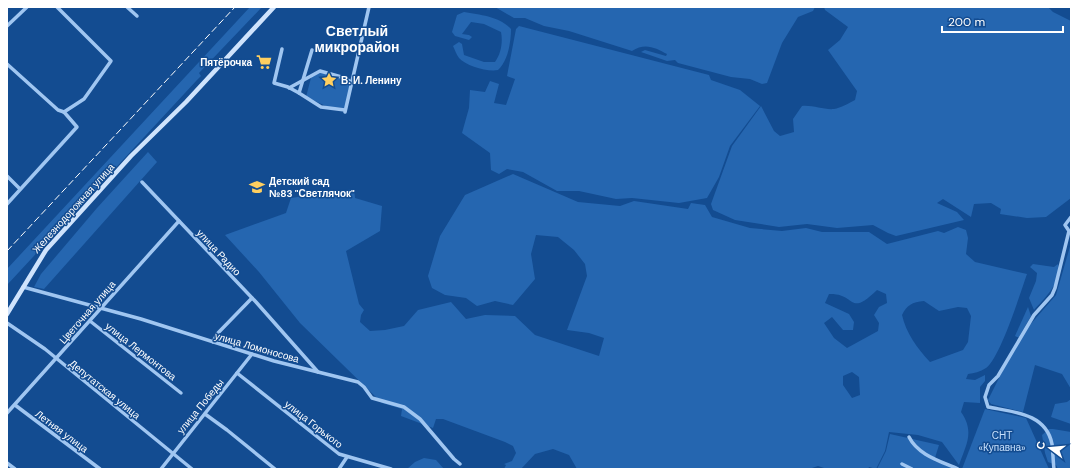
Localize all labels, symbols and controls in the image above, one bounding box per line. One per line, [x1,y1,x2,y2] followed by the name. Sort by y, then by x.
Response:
[942,8,1063,34] scale bar
[948,14,985,30] text: 200 m
[314,22,400,56] district label: Светлый микрорайон
[255,53,273,71] supermarket icon: Пятёрочка
[200,56,252,69] place label: Пятёрочка
[320,71,338,89] place icon: В. И. Ленину
[341,74,402,87] place label: В. И. Ленину
[29,160,118,256] street label: Железнодорожная улица
[269,175,355,200] place label: Детский сад №83 "Светлячок"
[248,178,266,196] school or university icon: Детский сад №83 "Светлячок"
[194,226,244,279] street label: улица Радио
[56,278,119,347] street label: Цветочная улица
[103,320,179,383] street label: улица Лермонтова
[213,329,301,366] street label: улица Ломоносова
[66,357,143,422] street label: Депутатская улица
[174,376,226,436] street label: улица Победы
[282,398,346,451] street label: улица Горького
[33,407,91,456] street label: Летняя улица
[1030,428,1070,468] north arrow
[978,429,1026,454] park label: СНТ «Купавна»
[1033,439,1048,451] text: С

